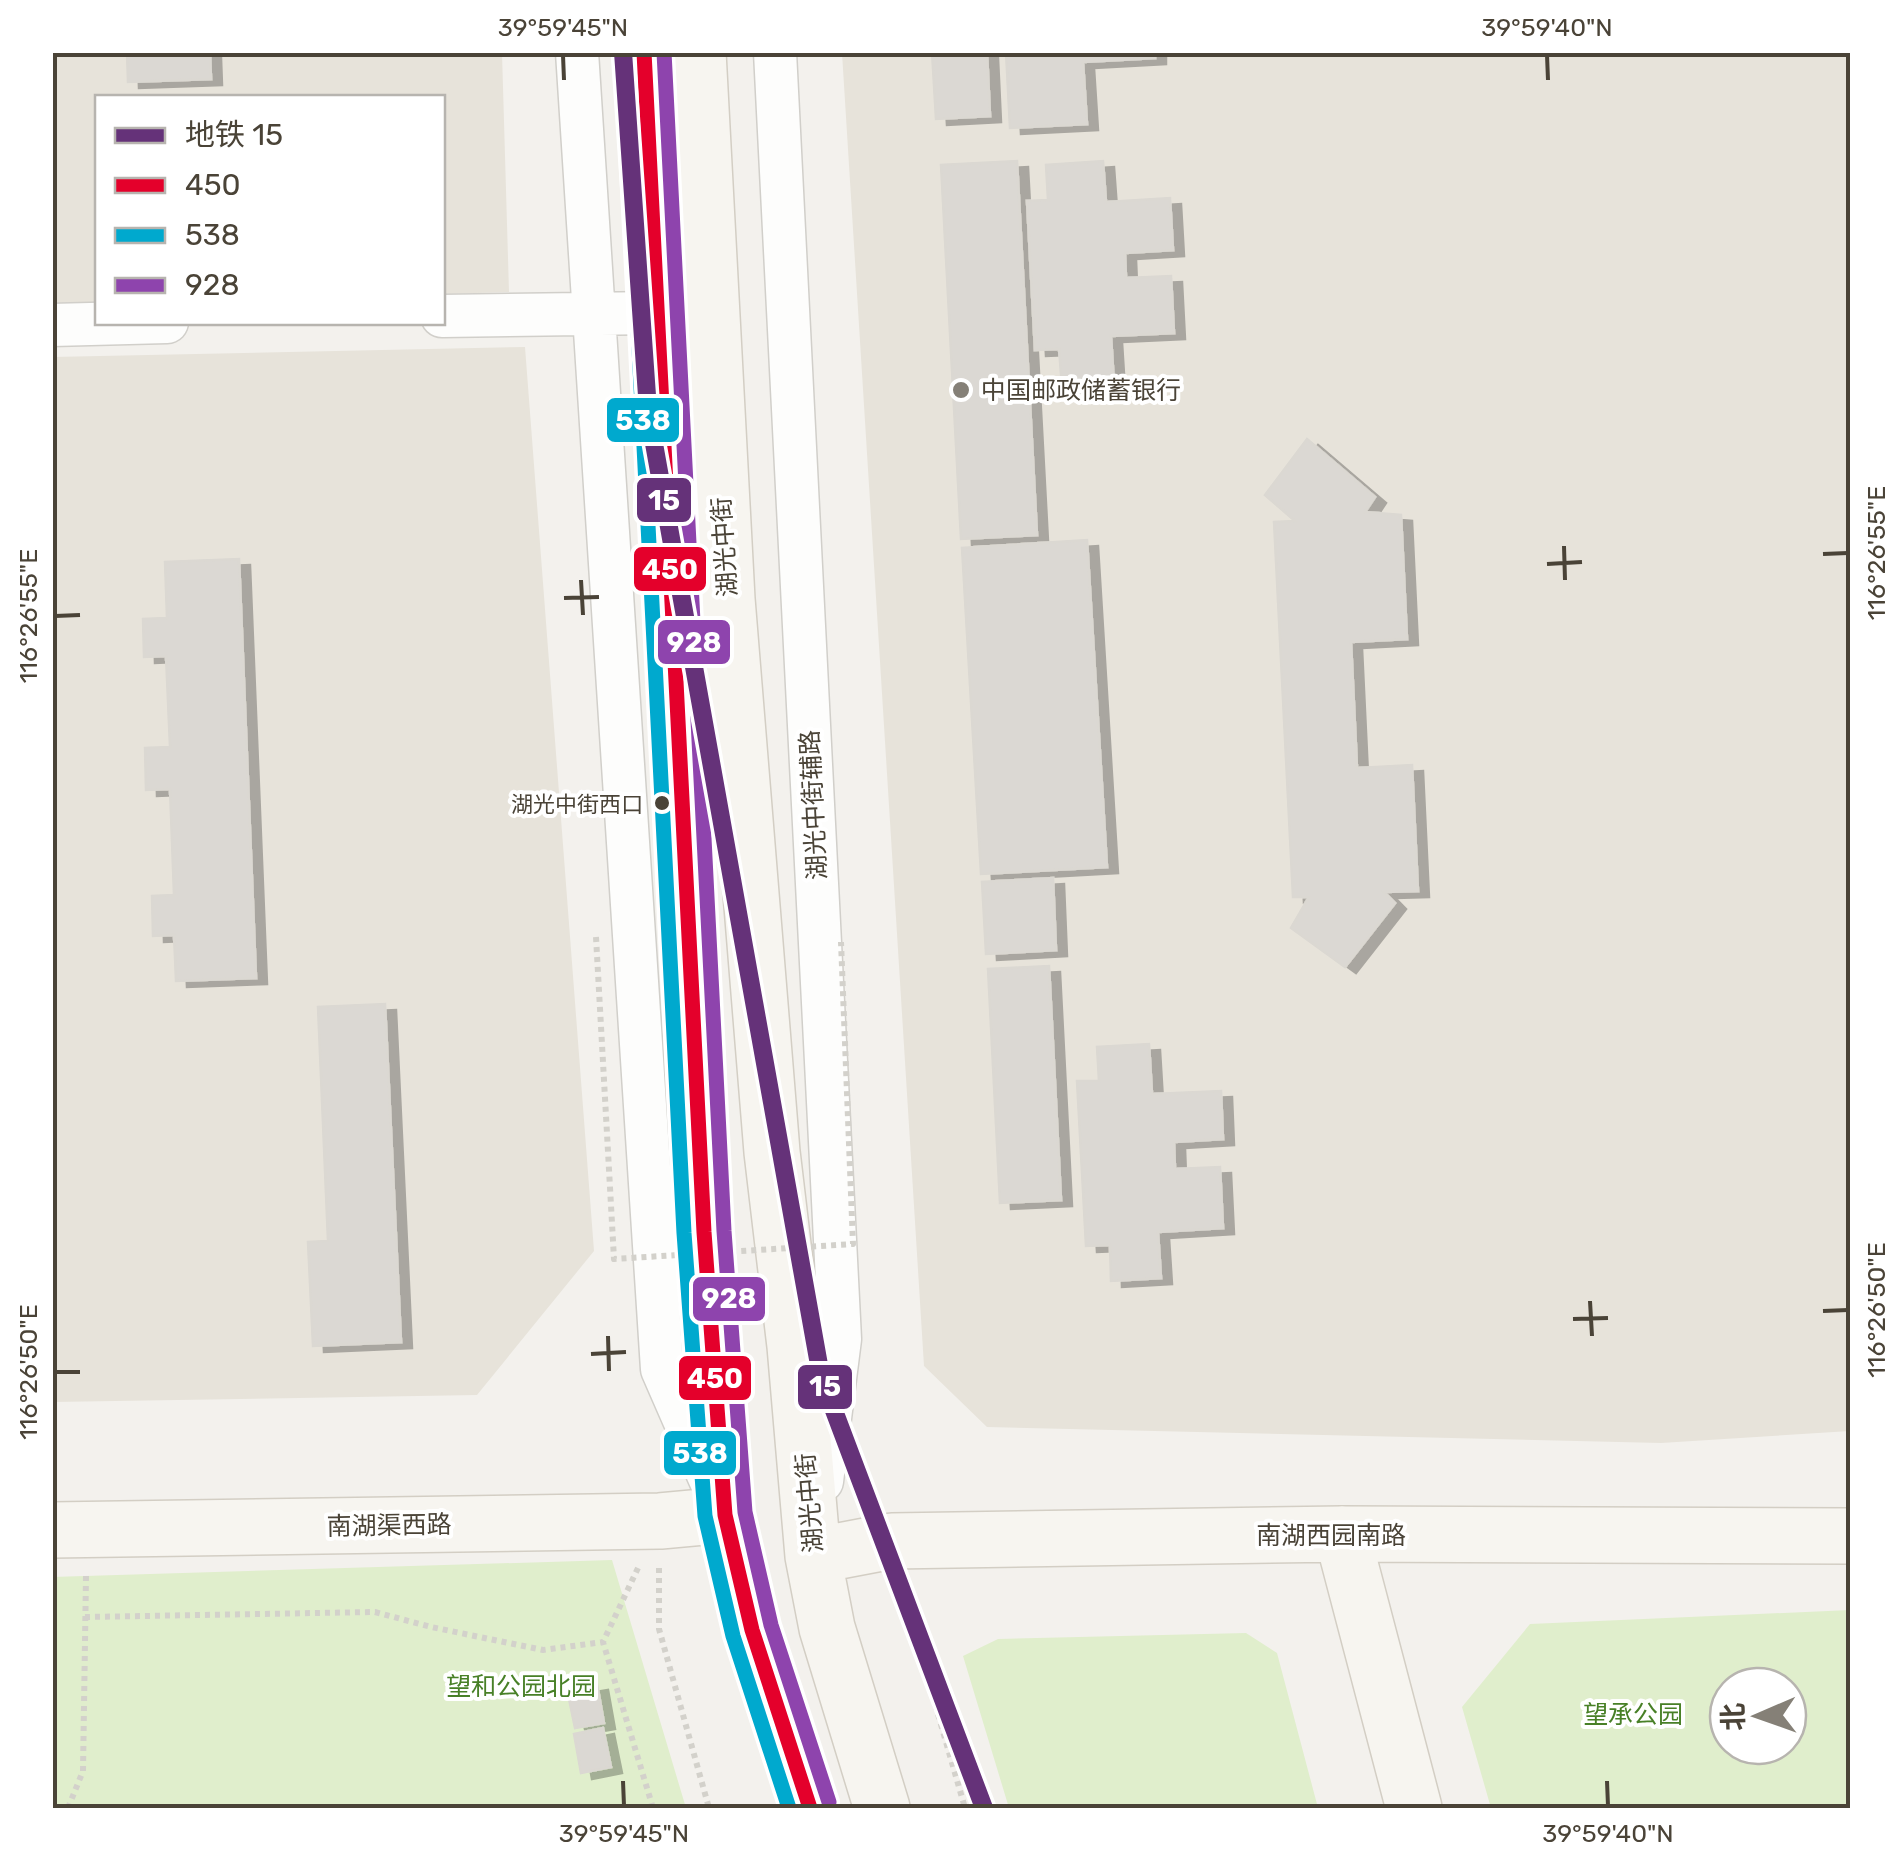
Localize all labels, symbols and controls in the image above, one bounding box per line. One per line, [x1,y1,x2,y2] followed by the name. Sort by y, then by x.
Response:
[498,13,628,42] text: 39°59'45"N
[1481,13,1613,42] text: 39°59'40"N
[95,95,445,325] legend
[185,117,283,153] text: 地铁 15
[185,167,241,203] text: 450
[185,217,240,253] text: 538
[185,267,239,303] text: 928
[981,376,1181,405] place label: 中国邮政储蓄银行
[950,379,972,401] marker: 中国邮政储蓄银行
[605,396,681,444] line badge: 538
[615,404,671,437] text: 538
[635,476,693,524] line badge: 15
[648,484,680,517] text: 15
[1862,486,1891,620] text: 116°26'55"E
[707,496,742,598] street label: 湖光中街
[632,545,708,593] line badge: 450
[14,549,43,683] text: 116°26'55"E
[642,553,698,586] text: 450
[656,618,732,666] line badge: 928
[666,626,722,659] text: 928
[795,729,832,881] street label: 湖光中街辅路
[511,791,643,818] place label: 湖光中街西口
[652,793,672,813] marker: 湖光中街西口
[1862,1242,1891,1378] text: 116°26'50"E
[691,1275,767,1323] line badge: 928
[701,1282,757,1315] text: 928
[14,1304,43,1440] text: 116°26'50"E
[677,1354,753,1402] line badge: 450
[687,1362,743,1395] text: 450
[796,1363,854,1411] line badge: 15
[809,1370,841,1403] text: 15
[662,1429,738,1477] line badge: 538
[672,1437,728,1470] text: 538
[791,1452,828,1554] street label: 湖光中街
[326,1510,452,1541] street label: 南湖渠西路
[1256,1521,1406,1550] street label: 南湖西园南路
[1708,1666,1808,1766] north arrow
[446,1672,596,1701] park label: 望和公园北园
[1583,1700,1683,1729] park label: 望承公园
[1717,1702,1750,1731] text: 北
[559,1819,689,1848] text: 39°59'45"N
[1542,1819,1674,1848] text: 39°59'40"N

